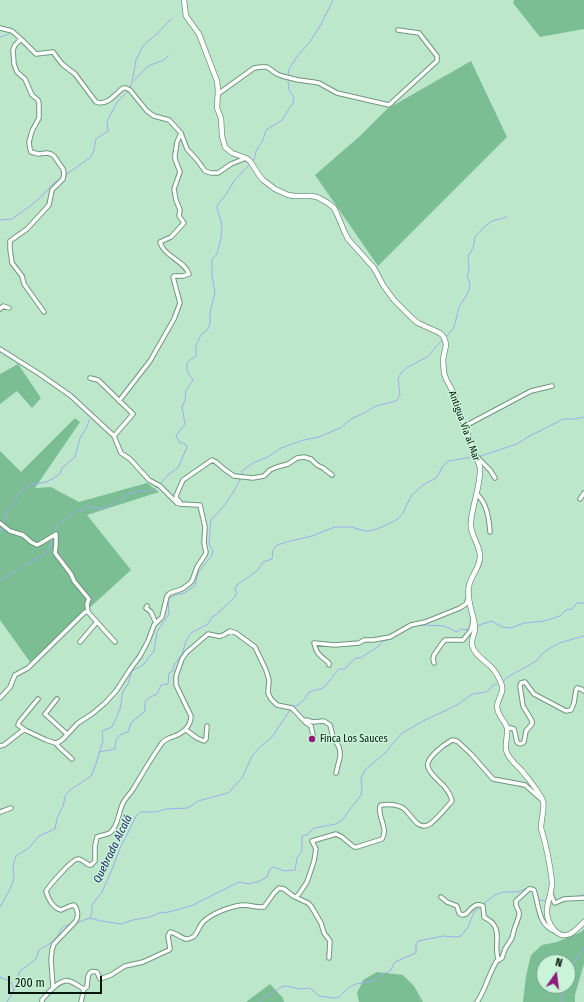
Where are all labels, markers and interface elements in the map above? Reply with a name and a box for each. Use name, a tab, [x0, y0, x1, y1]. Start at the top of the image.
street label: Antigua Vía al Mar	[446, 389, 482, 463]
place label: Finca Los Sauces	[320, 733, 388, 745]
marker: Finca Los Sauces	[307, 734, 317, 744]
water label: Quebrada Alcalá	[91, 813, 135, 885]
north arrow	[536, 954, 576, 994]
text: N	[554, 956, 564, 970]
scale bar	[10, 968, 104, 994]
text: 200 m	[15, 976, 45, 990]

